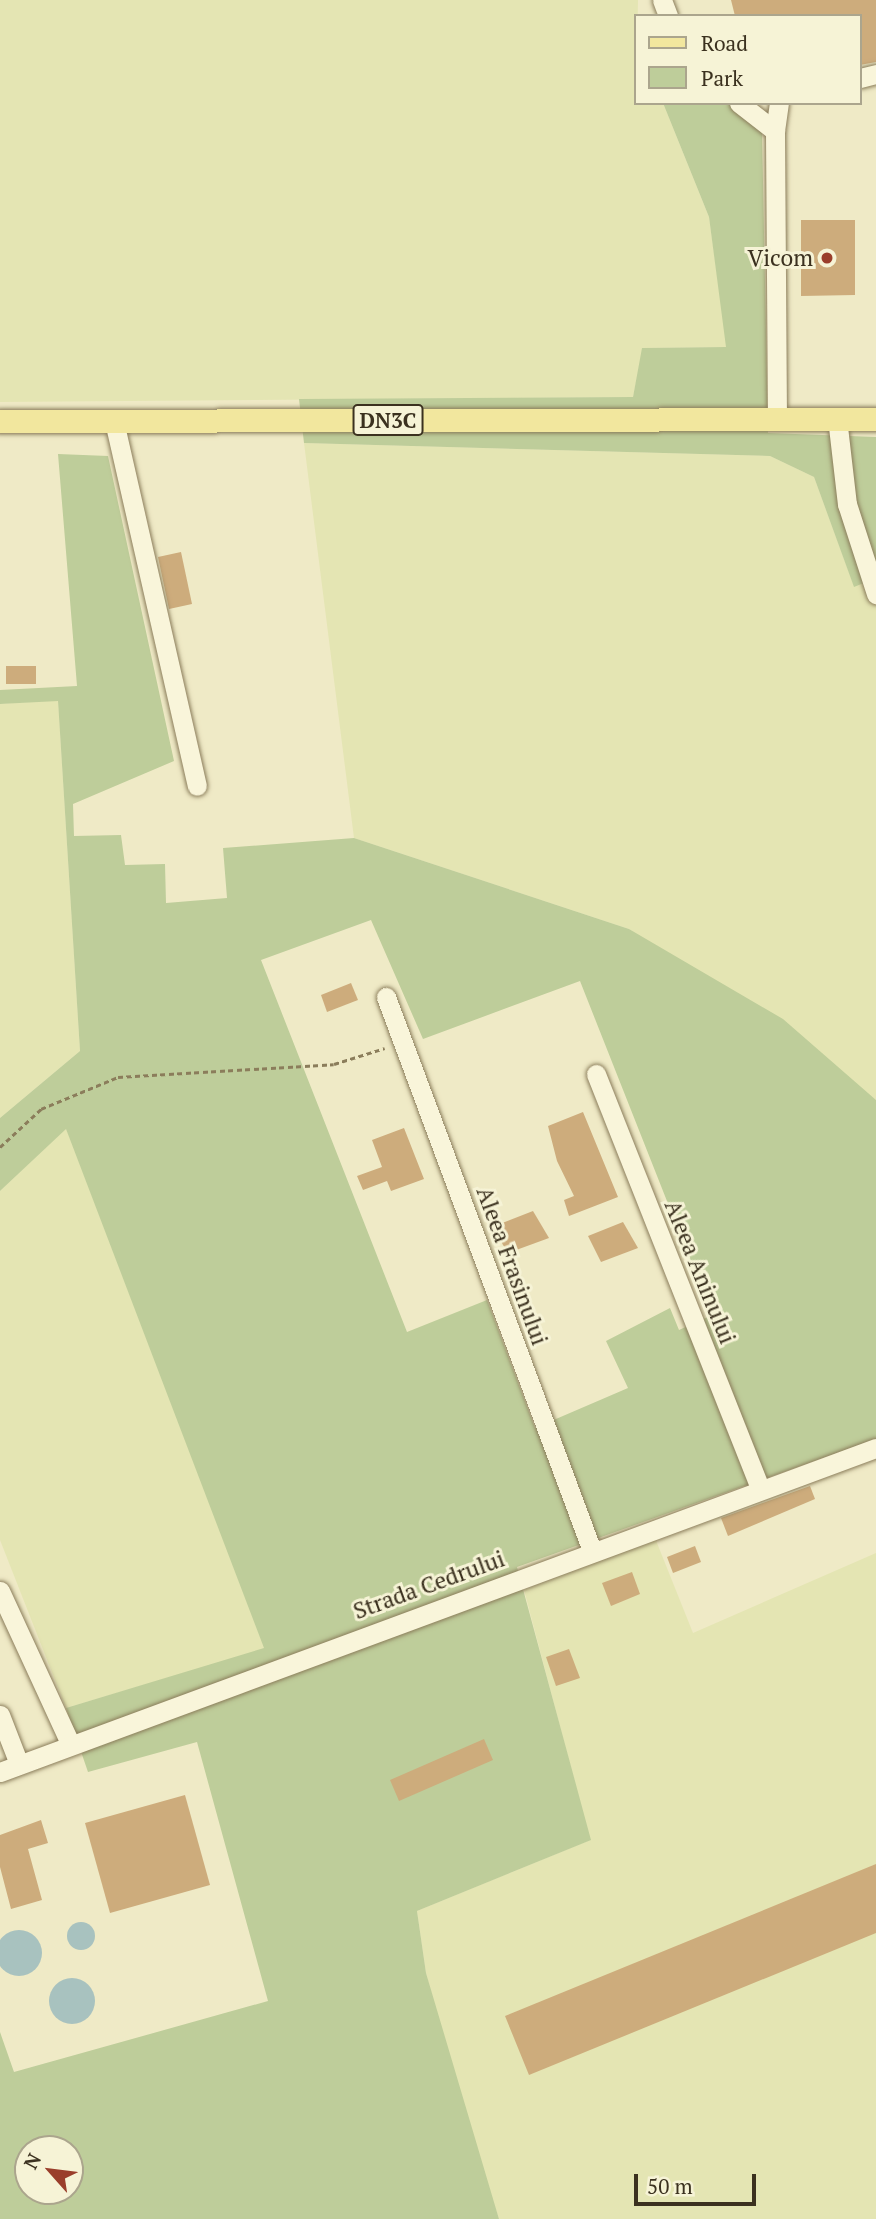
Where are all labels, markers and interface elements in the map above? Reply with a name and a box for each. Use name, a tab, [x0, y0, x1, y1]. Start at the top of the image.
legend	[634, 14, 862, 105]
text: Road	[701, 29, 748, 57]
text: Park	[701, 64, 743, 92]
place label: Vicom	[747, 244, 813, 272]
marker: Vicom	[819, 250, 835, 266]
road number: DN3C	[351, 402, 425, 438]
street label: Aleea Frasinului	[471, 1183, 553, 1349]
street label: Aleea Aninului	[659, 1196, 741, 1348]
street label: Strada Cedrului	[350, 1545, 508, 1625]
north arrow	[14, 2135, 84, 2205]
text: N	[17, 2149, 46, 2173]
scale bar	[638, 2160, 760, 2204]
text: 50 m	[647, 2172, 693, 2200]

